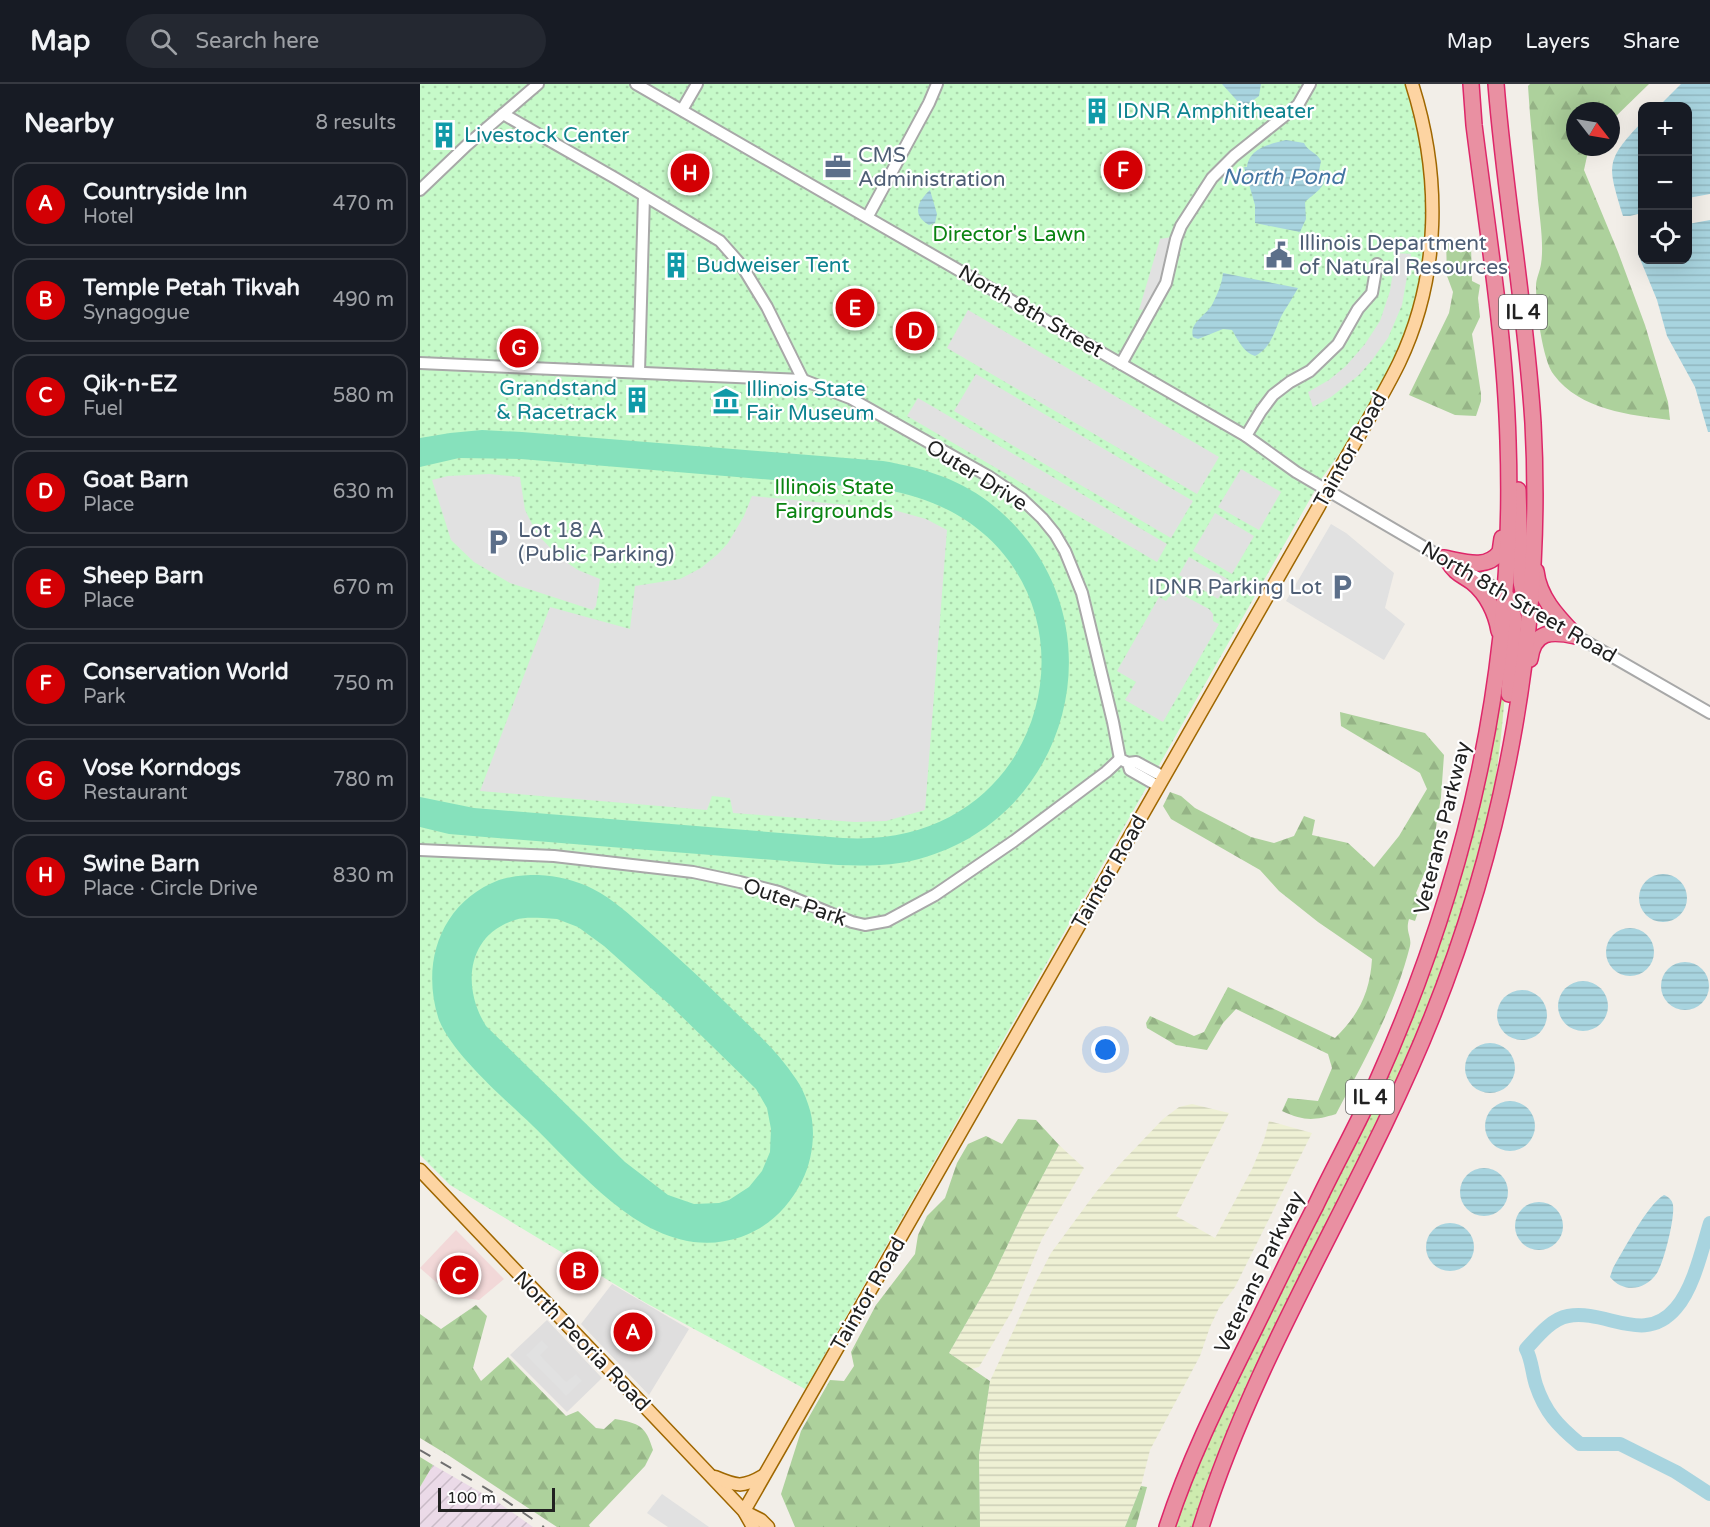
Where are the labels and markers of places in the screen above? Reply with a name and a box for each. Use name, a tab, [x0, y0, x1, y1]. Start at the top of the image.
building icon: IDNR Amphitheater	[1082, 96, 1112, 126]
place label: IDNR Amphitheater	[1117, 99, 1314, 124]
building icon: Livestock Center	[429, 120, 459, 150]
place label: Livestock Center	[464, 123, 629, 148]
place label: CMS Administration	[858, 143, 1006, 192]
pin: F	[1104, 148, 1142, 193]
pin: H	[670, 150, 710, 196]
office icon: CMS Administration	[823, 152, 853, 182]
place label: Illinois Department of Natural Resources	[1299, 231, 1508, 280]
public building icon: Illinois Department of Natural Resources	[1264, 240, 1294, 270]
building icon: Budweiser Tent	[661, 250, 691, 280]
place label: Budweiser Tent	[696, 253, 849, 278]
pin: E	[836, 286, 874, 330]
pin: D	[896, 308, 934, 354]
pin: G	[500, 326, 538, 370]
place label: Grandstand & Racetrack	[496, 376, 617, 425]
place label: Illinois State Fair Museum	[746, 377, 875, 426]
building icon: Grandstand & Racetrack	[622, 385, 652, 415]
museum icon: Illinois State Fair Museum	[711, 386, 741, 416]
place label: Lot 18 A (Public Parking)	[518, 518, 674, 567]
parking icon: Lot 18 A (Public Parking)	[483, 527, 513, 557]
parking icon: IDNR Parking Lot	[1327, 572, 1357, 602]
place label: IDNR Parking Lot	[1149, 575, 1322, 600]
pin: B	[560, 1248, 598, 1294]
pin: C	[440, 1252, 478, 1298]
pin: A	[614, 1310, 652, 1354]

